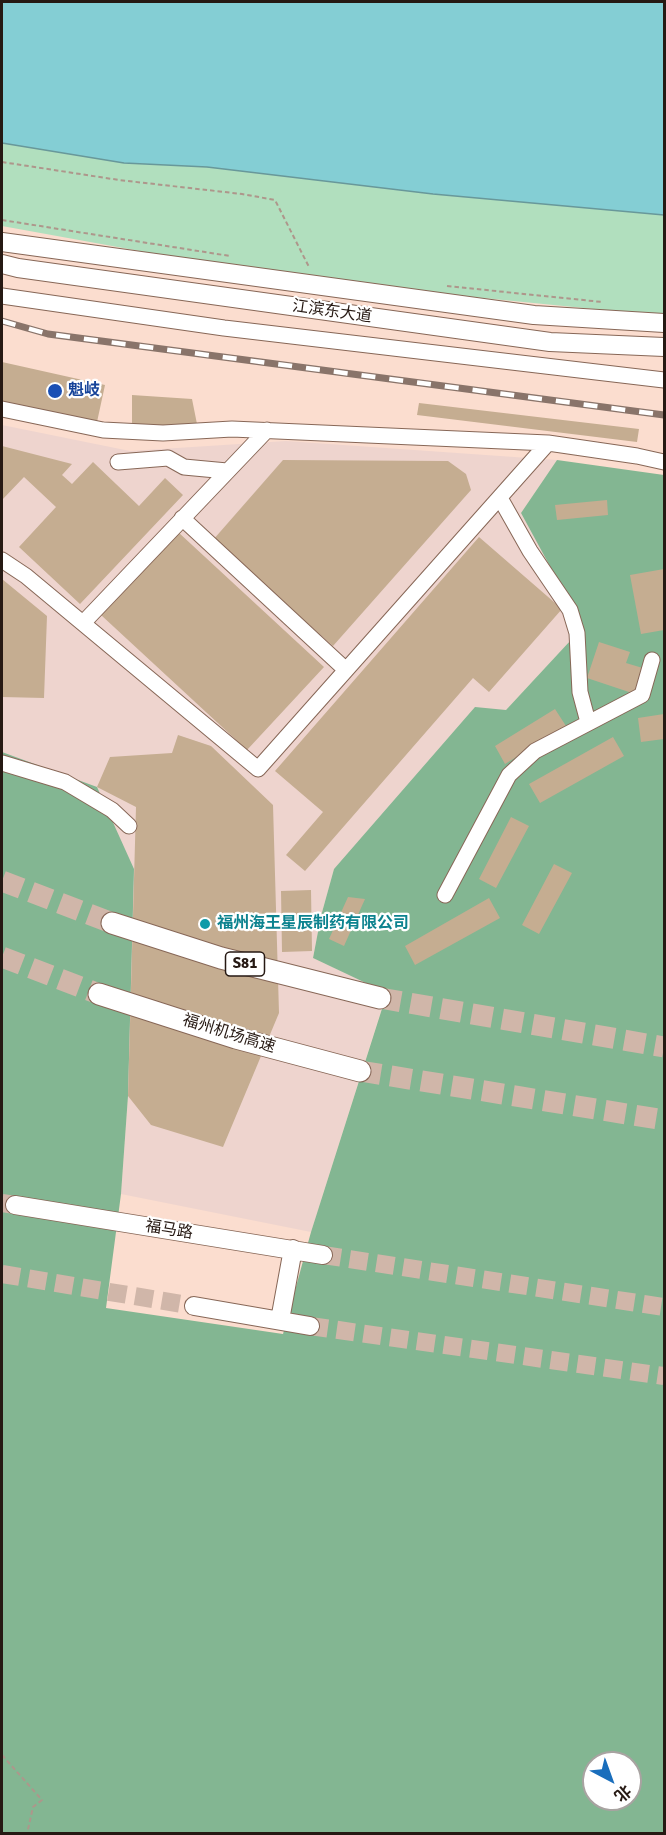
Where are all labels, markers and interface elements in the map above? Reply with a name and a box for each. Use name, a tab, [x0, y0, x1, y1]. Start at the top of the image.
street label: 江滨东大道	[291, 297, 373, 327]
place label: 魁岐	[68, 381, 100, 401]
marker: 魁岐	[46, 382, 64, 400]
place label: 福州海王星辰制药有限公司	[217, 914, 409, 934]
marker: 福州海王星辰制药有限公司	[198, 917, 212, 931]
road number: S81	[226, 952, 264, 976]
street label: 福州机场高速	[180, 1011, 278, 1057]
street label: 福马路	[144, 1217, 194, 1243]
north arrow	[582, 1751, 642, 1811]
text: 北	[610, 1780, 635, 1806]

